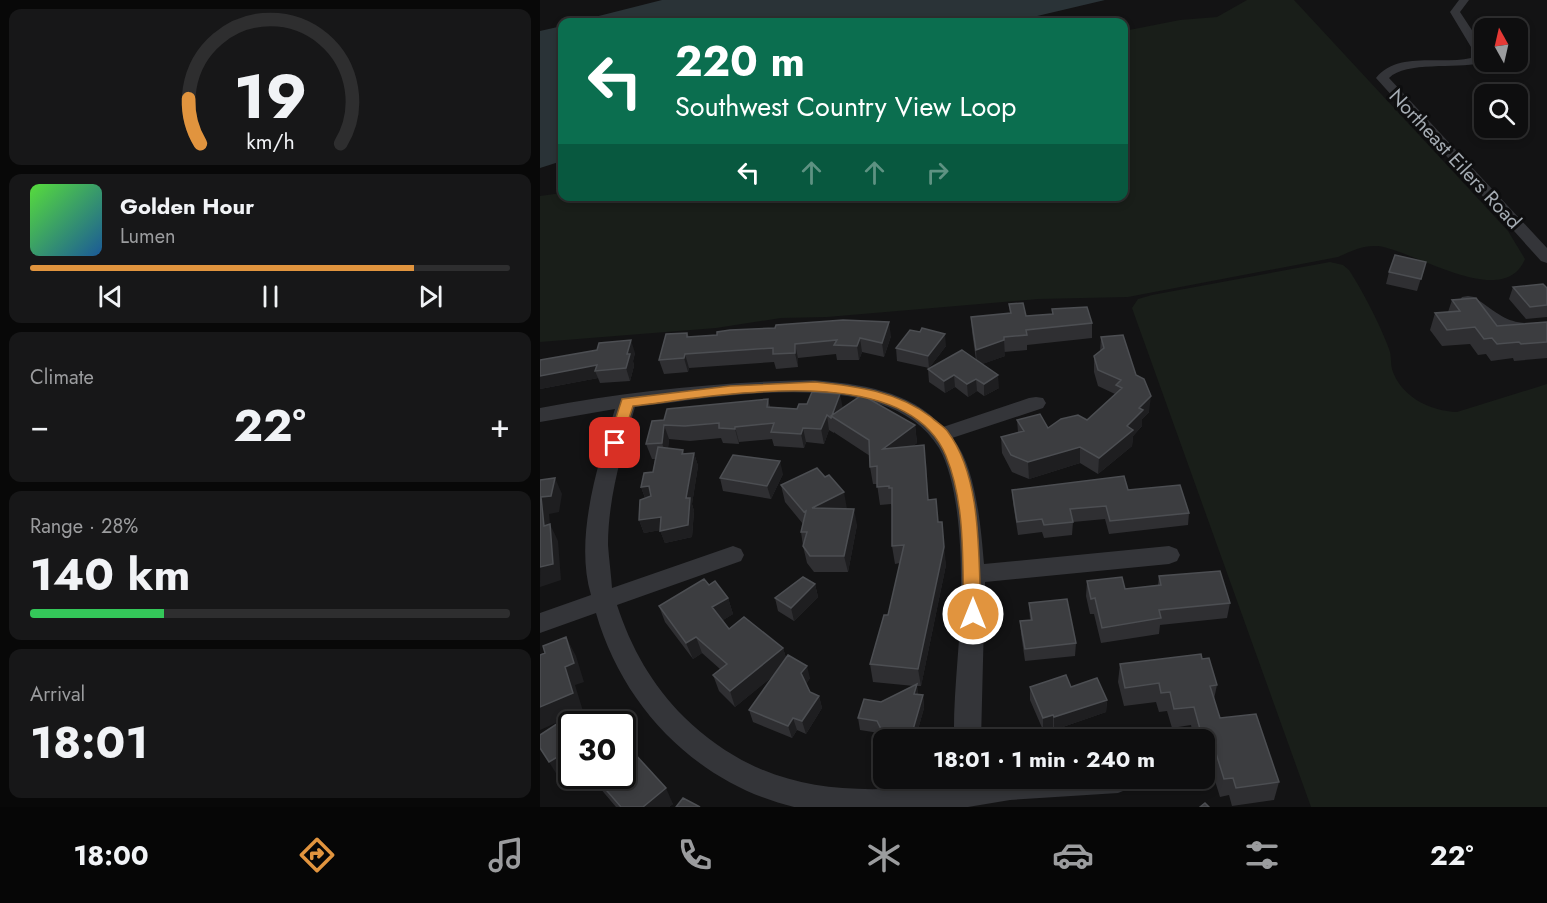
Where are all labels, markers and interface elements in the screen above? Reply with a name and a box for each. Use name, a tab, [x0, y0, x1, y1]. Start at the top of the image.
north arrow	[1474, 18, 1528, 72]
map controls	[1474, 18, 1528, 138]
text: 220 m	[675, 31, 805, 92]
icon: left	[576, 42, 654, 120]
text: 19	[233, 51, 307, 141]
street label: Northeast Eilers Road	[1382, 82, 1528, 236]
button: search	[1474, 84, 1528, 138]
text: Southwest Country View Loop	[675, 87, 1017, 126]
text: km/h	[246, 126, 294, 157]
icon: left	[732, 156, 765, 189]
icon: ahead	[795, 156, 828, 189]
icon: ahead	[858, 156, 891, 189]
icon: right	[921, 156, 954, 189]
text: Golden Hour	[120, 190, 254, 222]
text: Lumen	[120, 222, 176, 251]
icon: previous	[94, 280, 127, 313]
icon: pause	[254, 280, 287, 313]
icon: next	[414, 280, 447, 313]
text: Climate	[30, 363, 94, 392]
text: 22°	[233, 393, 306, 458]
text: −	[30, 402, 49, 449]
text: +	[490, 402, 510, 449]
pin	[589, 417, 640, 468]
icon: arrive	[598, 426, 631, 459]
text: Range · 28%	[30, 512, 138, 541]
text: 140 km	[30, 542, 190, 607]
position arrow	[941, 582, 1005, 646]
text: Arrival	[30, 680, 85, 709]
text: 18:01	[30, 710, 148, 775]
speed limit sign: 30	[558, 711, 636, 789]
text: 18:01 · 1 min · 240 m	[933, 743, 1155, 775]
icon: directions	[296, 834, 338, 876]
icon: music	[485, 834, 527, 876]
icon: phone	[674, 834, 716, 876]
icon: climate	[863, 834, 905, 876]
icon: car	[1052, 834, 1094, 876]
icon: filters	[1241, 834, 1283, 876]
text: 18:00	[74, 836, 149, 875]
text: 22°	[1430, 836, 1473, 875]

